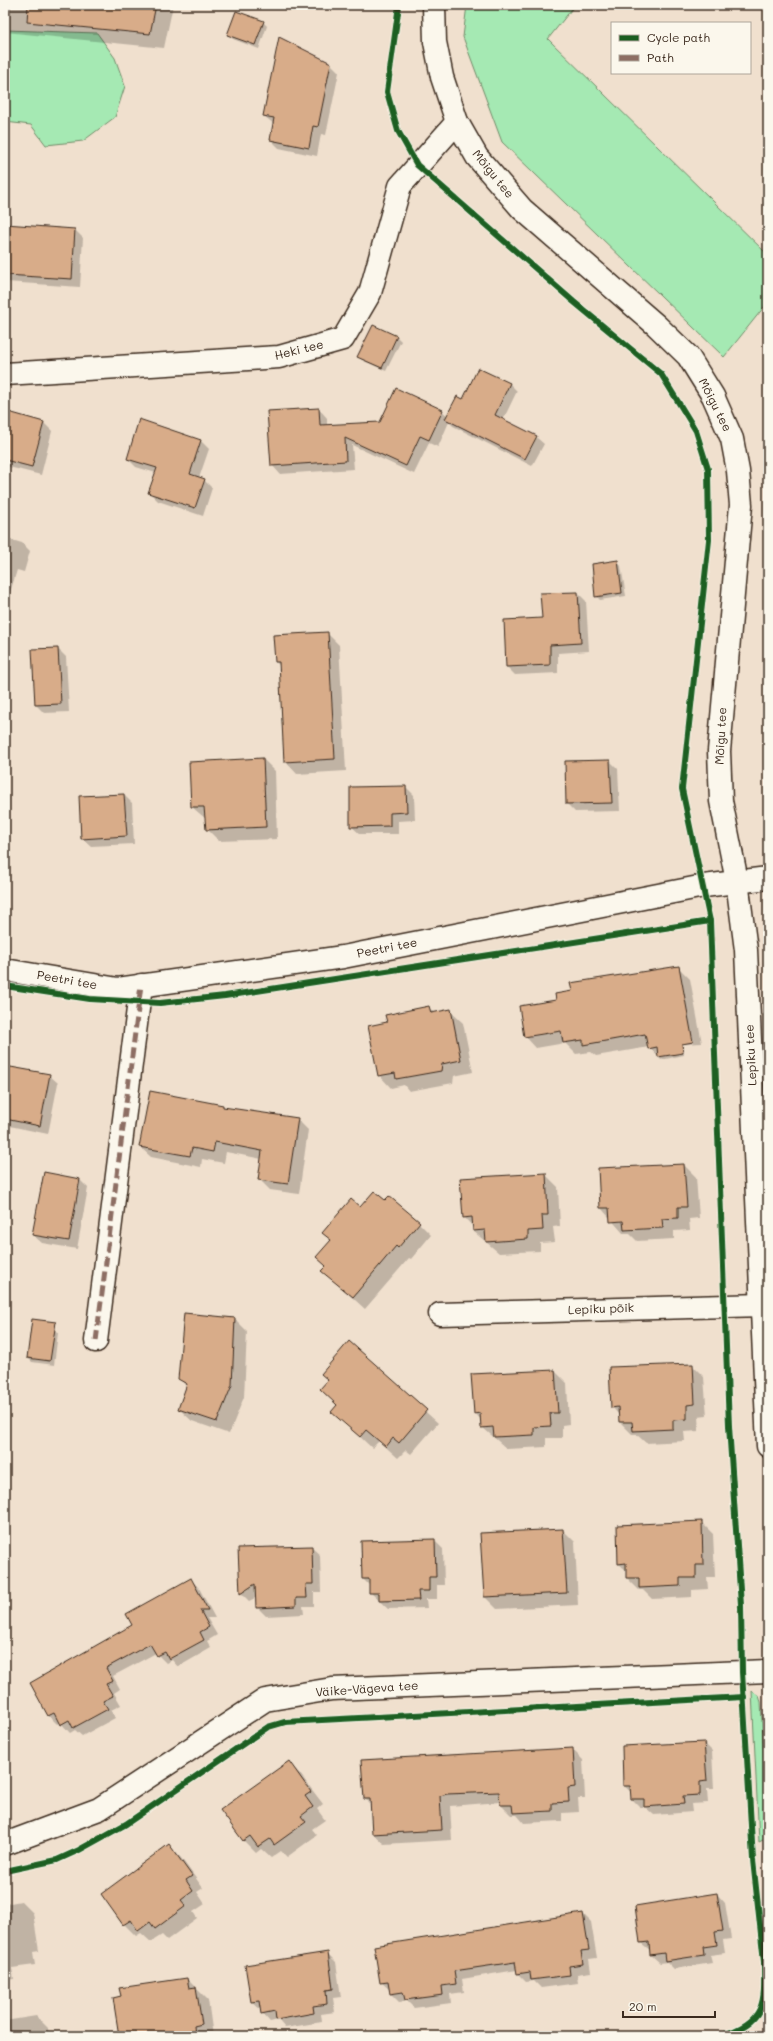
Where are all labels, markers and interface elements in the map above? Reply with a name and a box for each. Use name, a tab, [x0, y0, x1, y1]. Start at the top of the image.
legend	[611, 22, 751, 74]
text: Cycle path	[647, 29, 710, 45]
text: Path	[647, 49, 674, 65]
street label: Mõigu tee	[469, 146, 518, 201]
street label: Heki tee	[273, 335, 325, 363]
street label: Mõigu tee	[696, 375, 736, 434]
street label: Mõigu tee	[710, 707, 730, 765]
street label: Peetri tee	[355, 933, 418, 961]
street label: Peetri tee	[36, 966, 99, 992]
street label: Lepiku tee	[740, 1024, 760, 1086]
street label: Lepiku põik	[568, 1299, 634, 1317]
street label: Väike-Vägeva tee	[315, 1676, 419, 1700]
scale bar	[623, 1993, 715, 2019]
text: 20 m	[629, 1998, 657, 2014]

